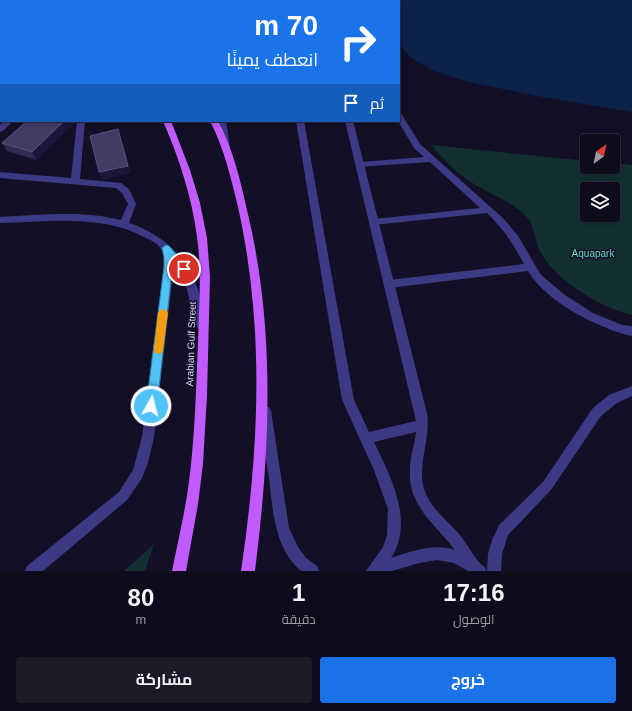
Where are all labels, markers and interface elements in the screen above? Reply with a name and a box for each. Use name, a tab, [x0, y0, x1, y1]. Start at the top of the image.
text: 70 m	[254, 10, 318, 41]
icon: right	[332, 16, 384, 68]
text: انعطف يمينًا	[227, 50, 318, 70]
icon: arrive	[340, 92, 362, 114]
text: ثم	[370, 95, 384, 112]
north arrow	[580, 134, 620, 174]
map controls	[580, 134, 620, 222]
button: layers	[580, 182, 620, 222]
park label: Aquapark	[572, 248, 615, 259]
pin	[167, 252, 201, 286]
icon: arrive	[173, 258, 195, 280]
street label: Arabian Gulf Street	[184, 301, 198, 387]
position arrow	[130, 385, 172, 427]
text: 1	[292, 579, 305, 606]
text: 17:16	[443, 579, 504, 606]
text: 80	[128, 584, 154, 611]
text: m	[135, 612, 146, 627]
text: دقيقة	[282, 612, 316, 627]
text: الوصول	[453, 612, 495, 627]
button: مشاركة	[16, 657, 312, 703]
button: خروج	[320, 657, 616, 703]

